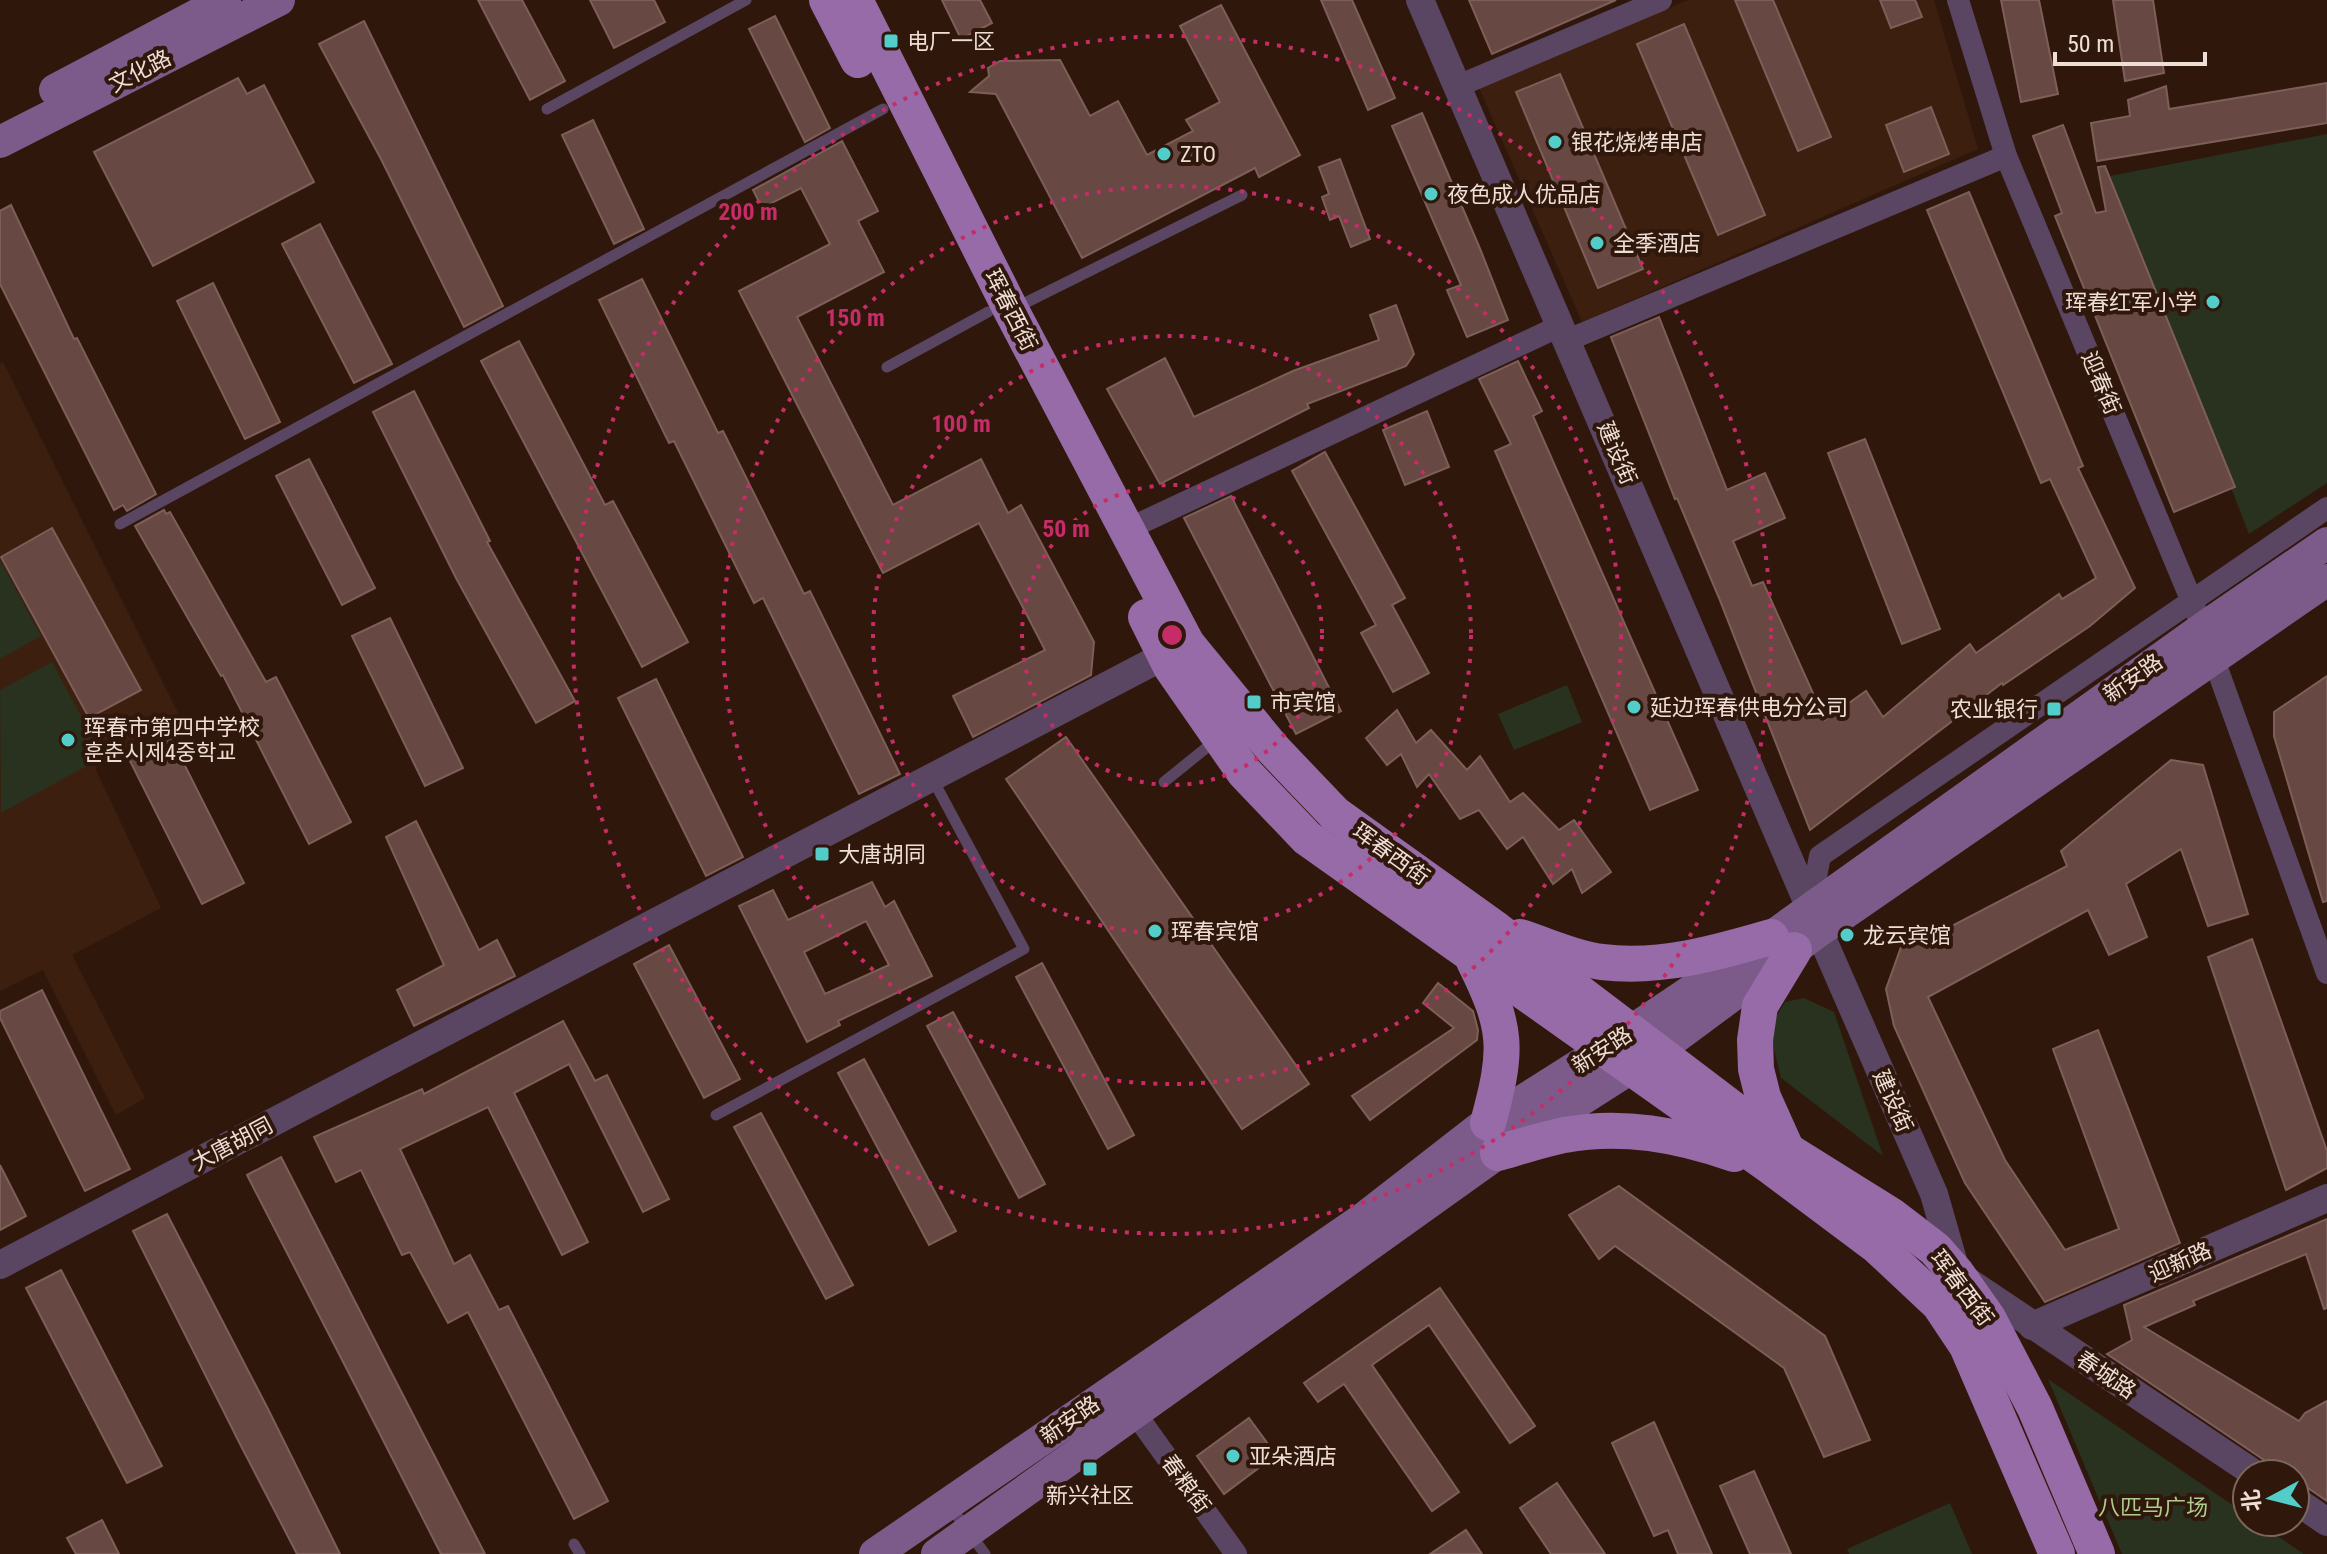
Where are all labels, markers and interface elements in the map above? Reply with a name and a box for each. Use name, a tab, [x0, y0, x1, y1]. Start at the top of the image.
scale bar	[2055, 16, 2205, 66]
place label: 电厂一区	[907, 29, 995, 54]
text: 50 m	[2067, 30, 2114, 58]
marker: 电厂一区	[882, 32, 900, 50]
street label: 文化路	[105, 45, 175, 97]
place label: 银花烧烤串店	[1571, 130, 1703, 155]
marker: 银花烧烤串店	[1546, 133, 1564, 151]
place label: ZTO	[1180, 142, 1216, 167]
marker: ZTO	[1155, 145, 1173, 163]
place label: 夜色成人优品店	[1447, 182, 1601, 207]
marker: 夜色成人优品店	[1422, 185, 1440, 203]
text: 200 m	[718, 198, 778, 226]
place label: 全季酒店	[1613, 231, 1701, 256]
marker: 全季酒店	[1588, 234, 1606, 252]
street label: 珲春西街	[980, 265, 1042, 355]
place label: 珲春红军小学	[2065, 290, 2197, 315]
marker: 珲春红军小学	[2204, 293, 2222, 311]
text: 150 m	[825, 304, 885, 332]
street label: 迎春街	[2077, 348, 2125, 418]
text: 100 m	[931, 410, 991, 438]
street label: 建设街	[1593, 418, 1641, 488]
text: 50 m	[1042, 515, 1090, 543]
centre of rings	[1158, 621, 1186, 649]
street label: 新安路	[2099, 649, 2167, 707]
place label: 市宾馆	[1270, 690, 1336, 715]
marker: 市宾馆	[1245, 693, 1263, 711]
place label: 延边珲春供电分公司	[1650, 695, 1848, 720]
place label: 农业银行	[1950, 697, 2038, 722]
marker: 延边珲春供电分公司	[1625, 698, 1643, 716]
marker: 农业银行	[2045, 700, 2063, 718]
place label: 珲春市第四中学校 훈춘시제4중학교	[84, 715, 260, 765]
marker: 珲春市第四中学校 훈춘시제4중학교	[59, 731, 77, 749]
street label: 珲春西街	[1348, 818, 1434, 890]
place label: 大唐胡同	[838, 842, 926, 867]
marker: 大唐胡同	[813, 845, 831, 863]
place label: 珲春宾馆	[1171, 919, 1259, 944]
marker: 珲春宾馆	[1146, 922, 1164, 940]
place label: 龙云宾馆	[1863, 923, 1951, 948]
marker: 龙云宾馆	[1838, 926, 1856, 944]
street label: 新安路	[1568, 1022, 1636, 1078]
street label: 建设街	[1868, 1066, 1918, 1136]
street label: 大唐胡同	[187, 1112, 277, 1176]
street label: 迎新路	[2145, 1237, 2215, 1287]
street label: 珲春西街	[1926, 1245, 1998, 1331]
street label: 春城路	[2072, 1346, 2140, 1404]
street label: 新安路	[1036, 1391, 1104, 1449]
place label: 亚朵酒店	[1249, 1444, 1337, 1469]
marker: 亚朵酒店	[1224, 1447, 1242, 1465]
street label: 春粮街	[1156, 1450, 1216, 1518]
north arrow	[2231, 1458, 2311, 1538]
marker: 新兴社区	[1081, 1460, 1099, 1478]
place label: 新兴社区	[1046, 1483, 1134, 1508]
text: 北	[2238, 1488, 2265, 1513]
park label: 八匹马广场	[2098, 1495, 2208, 1520]

